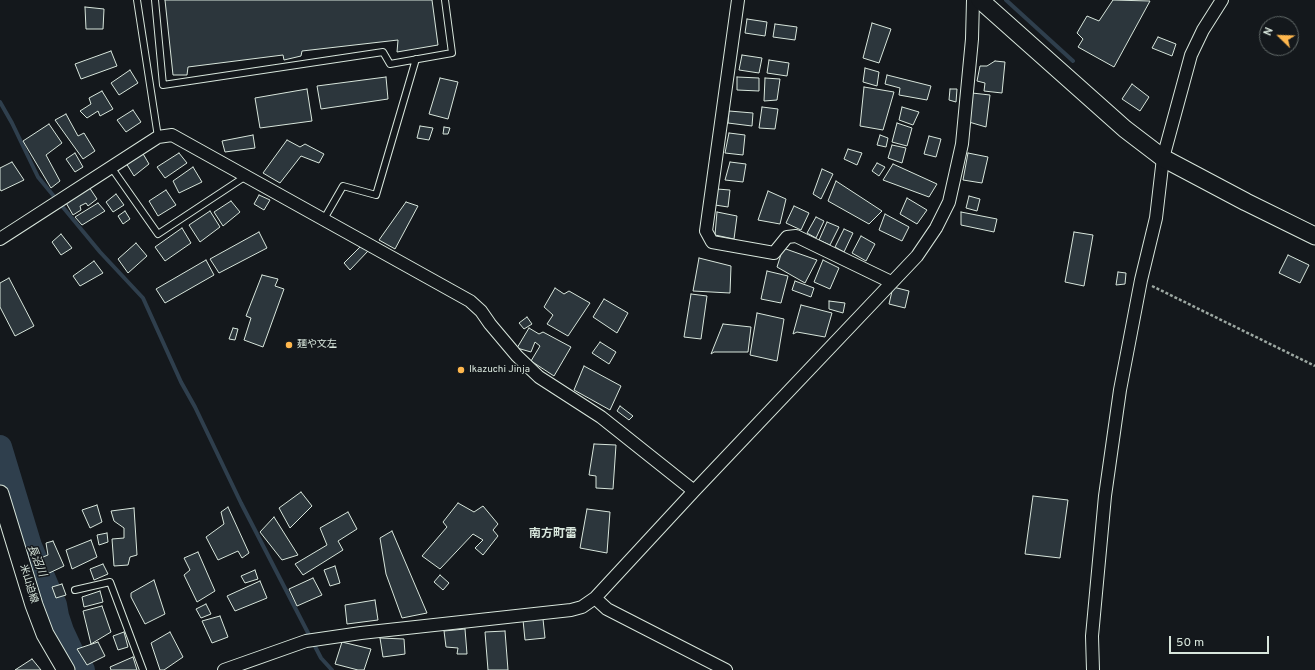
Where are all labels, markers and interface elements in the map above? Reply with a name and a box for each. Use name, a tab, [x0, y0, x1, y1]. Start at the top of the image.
north arrow	[1259, 16, 1299, 56]
text: N	[1261, 25, 1277, 38]
place label: 麺や文左	[297, 339, 337, 351]
marker: 麺や文左	[284, 340, 294, 350]
place label: Ikazuchi Jinja	[469, 364, 530, 376]
marker: Ikazuchi Jinja	[456, 365, 466, 375]
district label: 南方町雷	[529, 528, 577, 542]
water label: 長沼川	[24, 543, 48, 579]
street label: 米山迫線	[16, 563, 40, 605]
scale bar	[1171, 628, 1271, 654]
text: 50 m	[1176, 635, 1204, 651]

